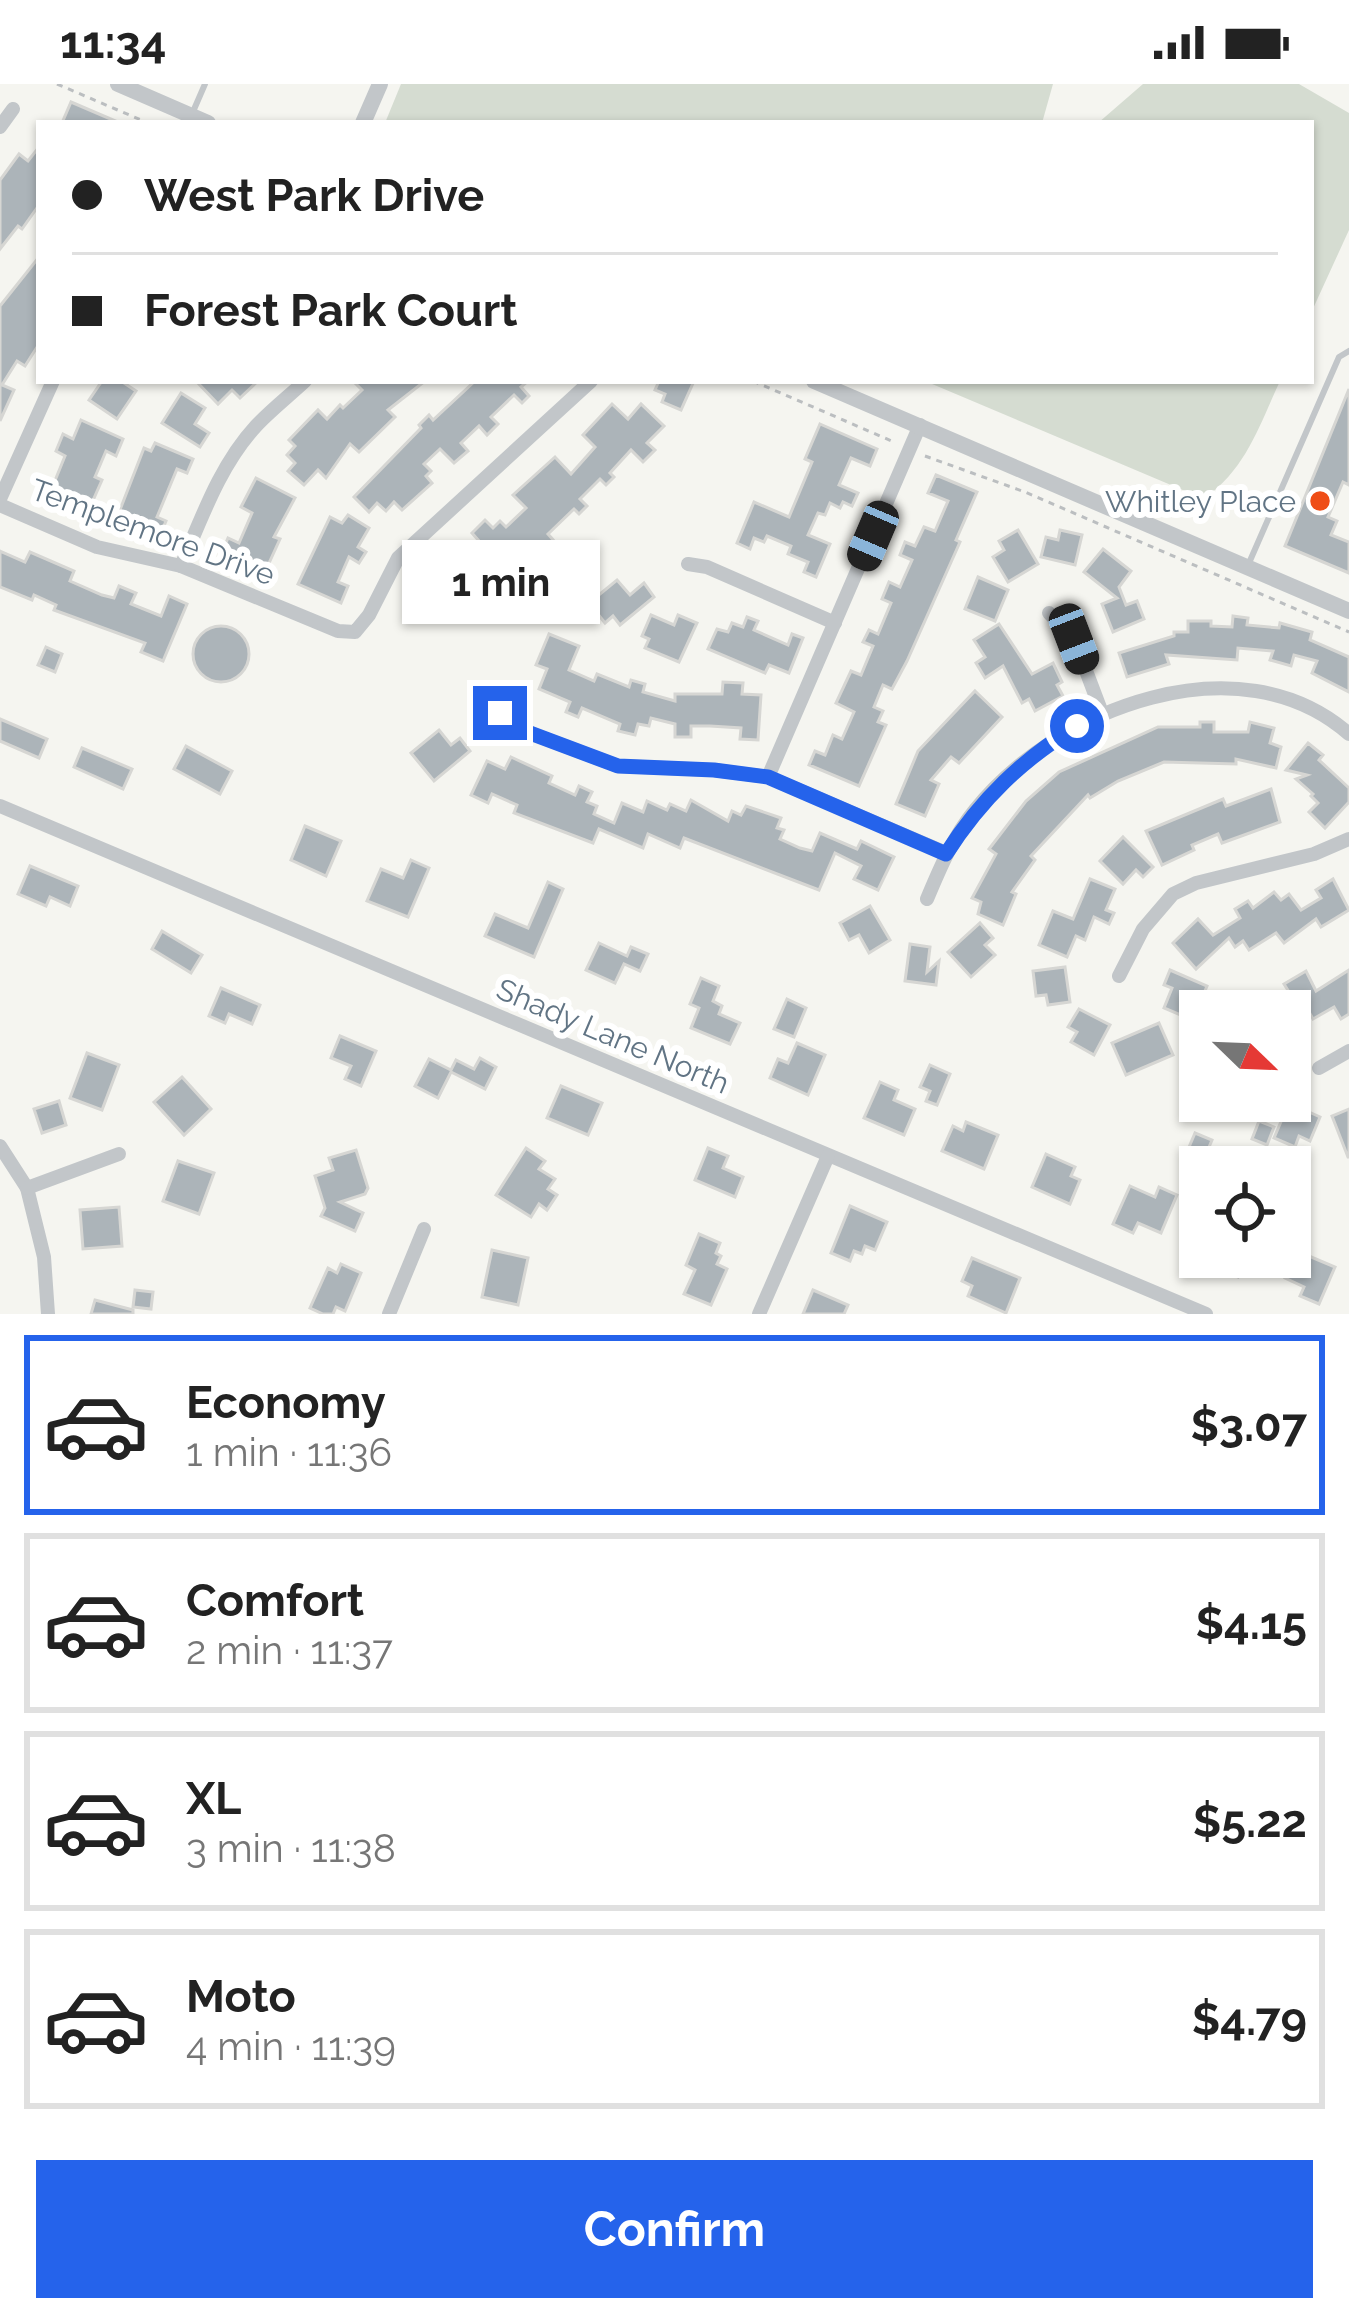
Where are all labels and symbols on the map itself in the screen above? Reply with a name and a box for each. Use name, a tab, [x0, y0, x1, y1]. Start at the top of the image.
street label: Templemore Drive	[26, 472, 280, 592]
place label: Whitley Place	[1105, 484, 1296, 519]
marker: Whitley Place	[1307, 488, 1333, 514]
car	[842, 496, 904, 576]
callout: 1 min	[401, 539, 599, 623]
car	[1044, 599, 1104, 679]
route end	[473, 686, 527, 740]
route start	[1050, 699, 1104, 753]
street label: Shady Lane North	[491, 971, 735, 1101]
north arrow	[1179, 990, 1311, 1122]

